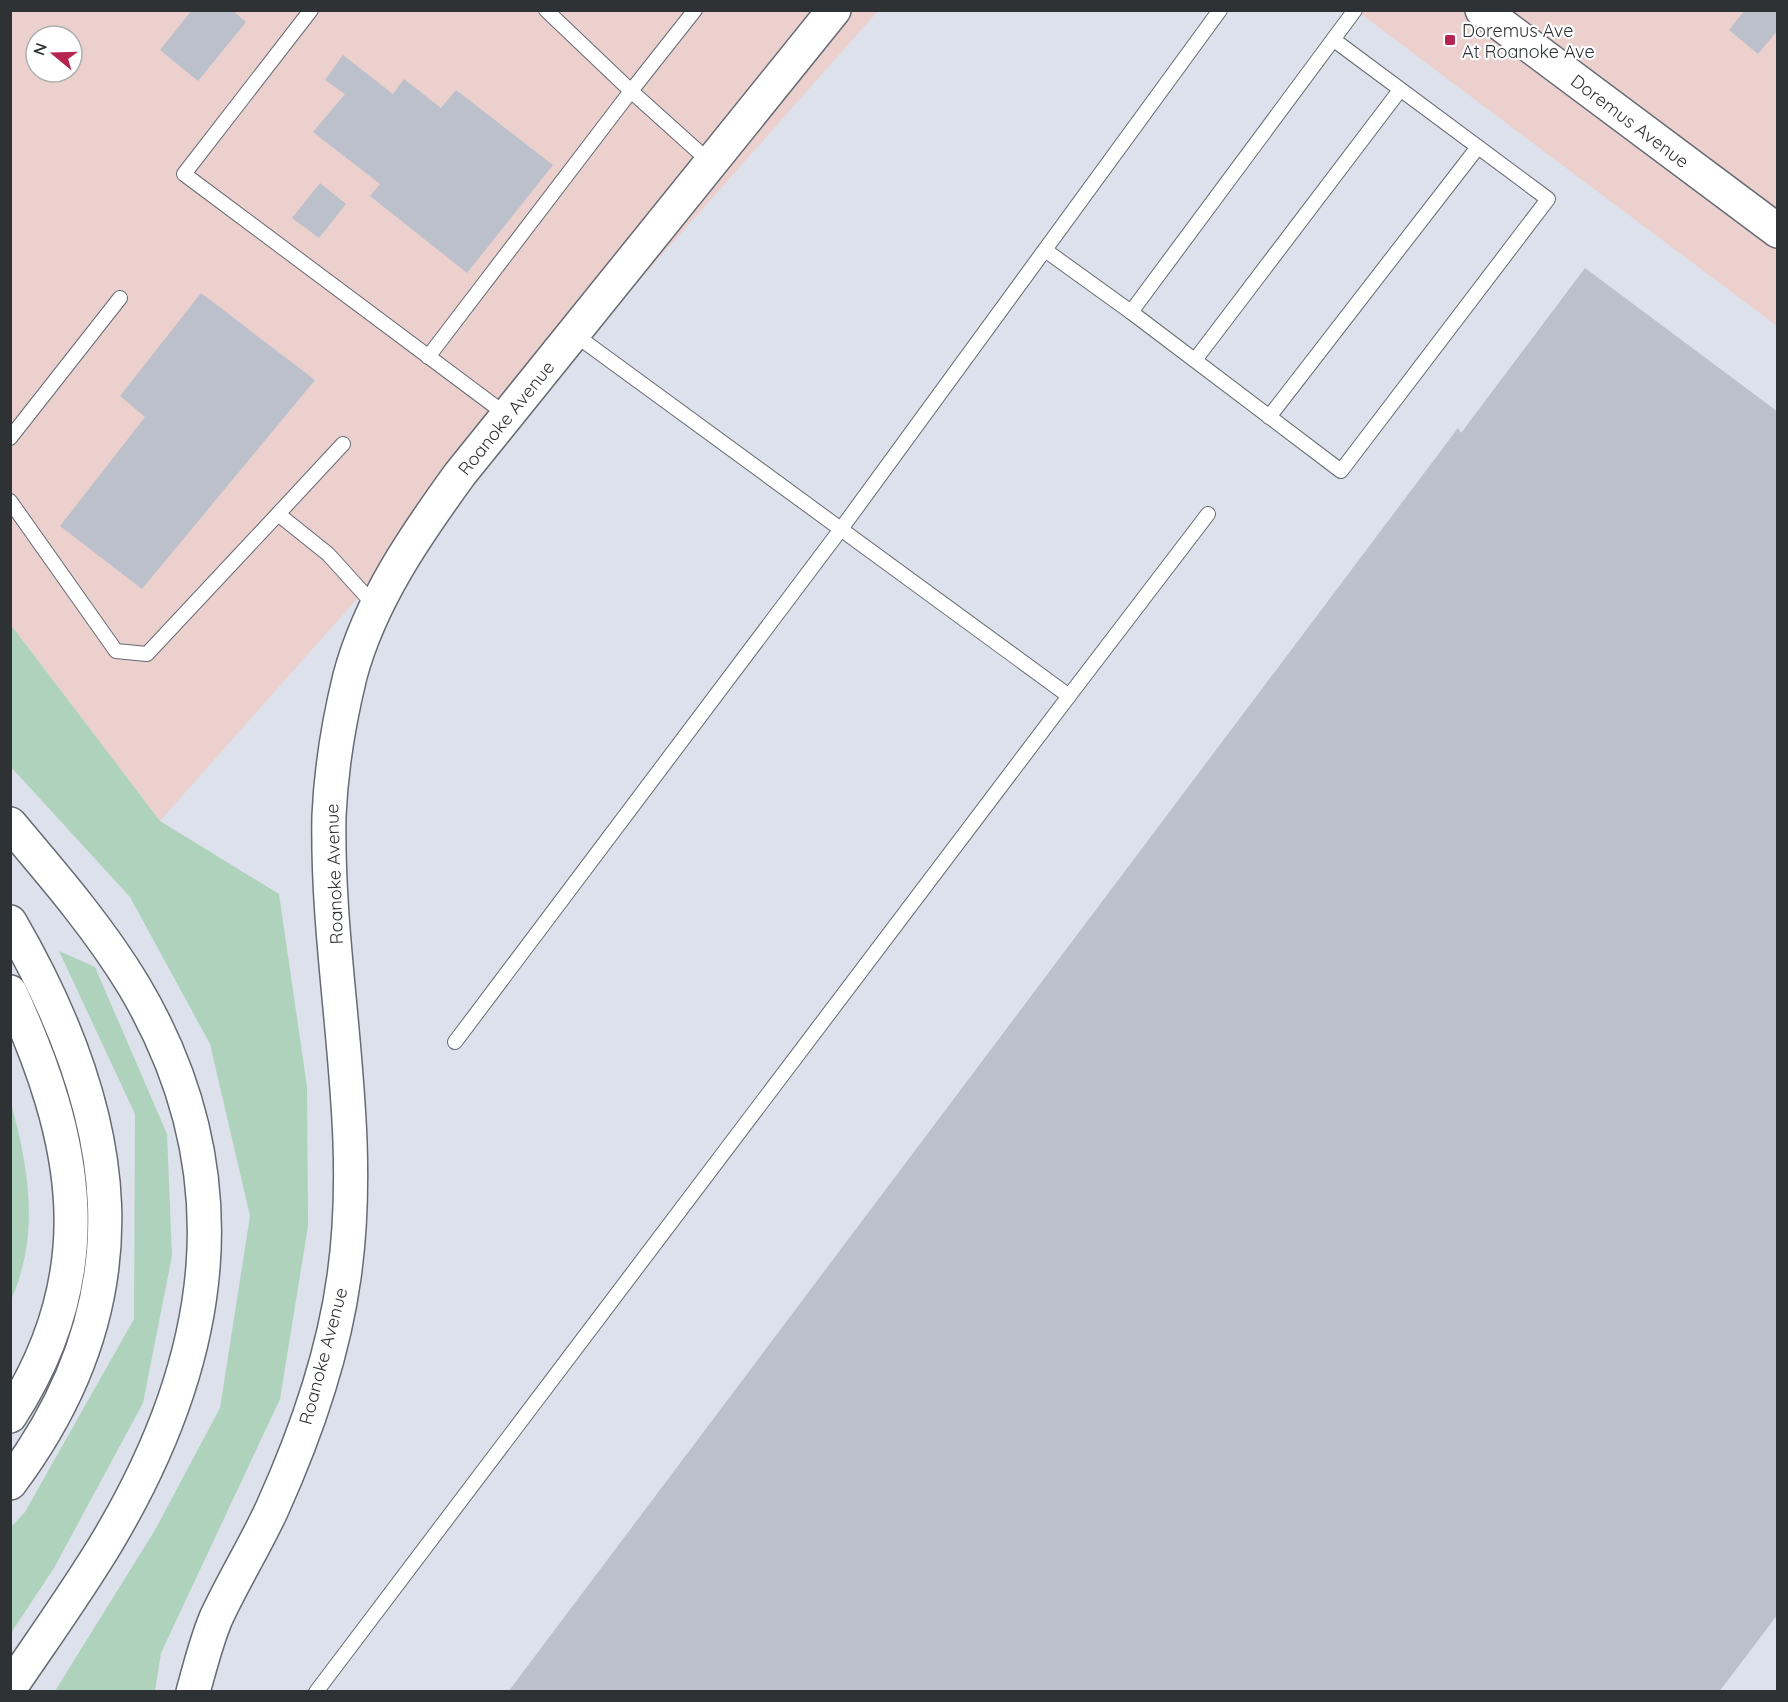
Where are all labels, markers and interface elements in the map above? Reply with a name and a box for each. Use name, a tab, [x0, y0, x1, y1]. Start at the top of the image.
place label: Doremus Ave At Roanoke Ave	[1462, 19, 1595, 63]
north arrow	[24, 24, 84, 84]
marker: Doremus Ave At Roanoke Ave	[1443, 33, 1457, 47]
text: N	[28, 40, 51, 58]
street label: Doremus Avenue	[1566, 69, 1694, 173]
street label: Roanoke Avenue	[453, 356, 559, 480]
street label: Roanoke Avenue	[320, 803, 348, 945]
street label: Roanoke Avenue	[294, 1285, 352, 1427]

